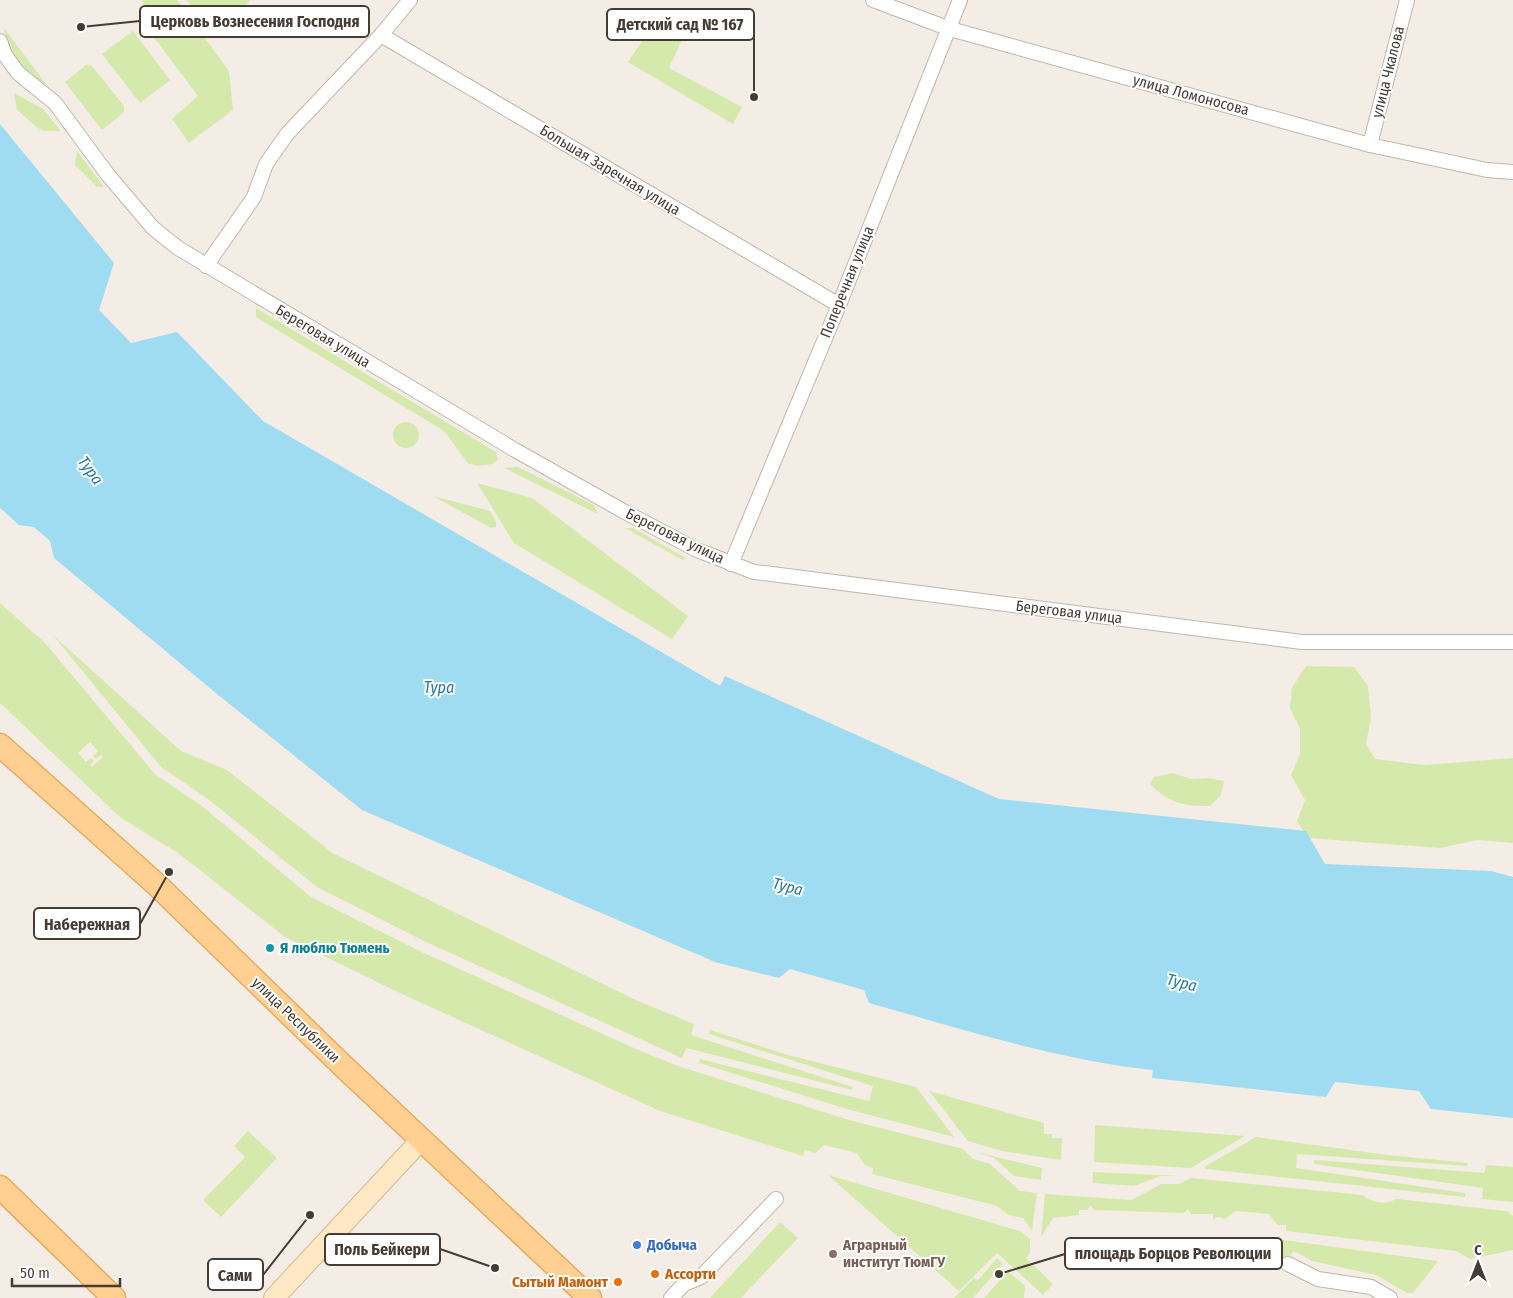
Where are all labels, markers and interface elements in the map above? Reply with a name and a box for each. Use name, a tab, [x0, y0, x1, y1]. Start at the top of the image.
callout: Церковь Вознесения Господня	[140, 6, 369, 37]
callout: Детский сад № 167	[607, 9, 754, 40]
text: Церковь Вознесения Господня	[150, 12, 360, 31]
text: Детский сад № 167	[616, 15, 743, 34]
street label: улица Чкалова	[1368, 24, 1408, 120]
street label: улица Ломоносова	[1131, 71, 1251, 119]
street label: Большая Заречная улица	[537, 121, 683, 219]
street label: Поперечная улица	[816, 223, 878, 341]
street label: Береговая улица	[272, 301, 374, 371]
water label: Тура	[74, 452, 107, 488]
street label: Береговая улица	[623, 504, 727, 568]
street label: Береговая улица	[1015, 597, 1123, 627]
water label: Тура	[424, 678, 454, 697]
water label: Тура	[771, 874, 805, 899]
callout: Набережная	[34, 908, 140, 939]
text: Набережная	[44, 915, 130, 934]
place label: Я люблю Тюмень	[280, 939, 390, 957]
marker: Я люблю Тюмень	[264, 942, 276, 954]
water label: Тура	[1165, 970, 1199, 995]
street label: улица Республики	[248, 973, 344, 1067]
callout: Поль Бейкери	[325, 1234, 440, 1265]
place label: Добыча	[646, 1236, 698, 1254]
place label: Аграрный институт ТюмГУ	[842, 1236, 946, 1271]
callout: площадь Борцов Революции	[1065, 1238, 1282, 1269]
north arrow	[1453, 1238, 1503, 1288]
marker: Добыча	[631, 1239, 643, 1251]
text: Поль Бейкери	[334, 1240, 430, 1259]
text: С	[1474, 1242, 1482, 1259]
text: площадь Борцов Революции	[1075, 1244, 1271, 1263]
marker: Аграрный институт ТюмГУ	[827, 1248, 839, 1260]
scale bar	[12, 1256, 120, 1288]
callout: Сами	[208, 1259, 263, 1290]
text: 50 m	[20, 1264, 50, 1282]
place label: Ассорти	[664, 1265, 716, 1283]
text: Сами	[218, 1266, 252, 1285]
marker: Ассорти	[649, 1268, 661, 1280]
place label: Сытый Мамонт	[512, 1273, 609, 1291]
marker: Сытый Мамонт	[612, 1276, 624, 1288]

